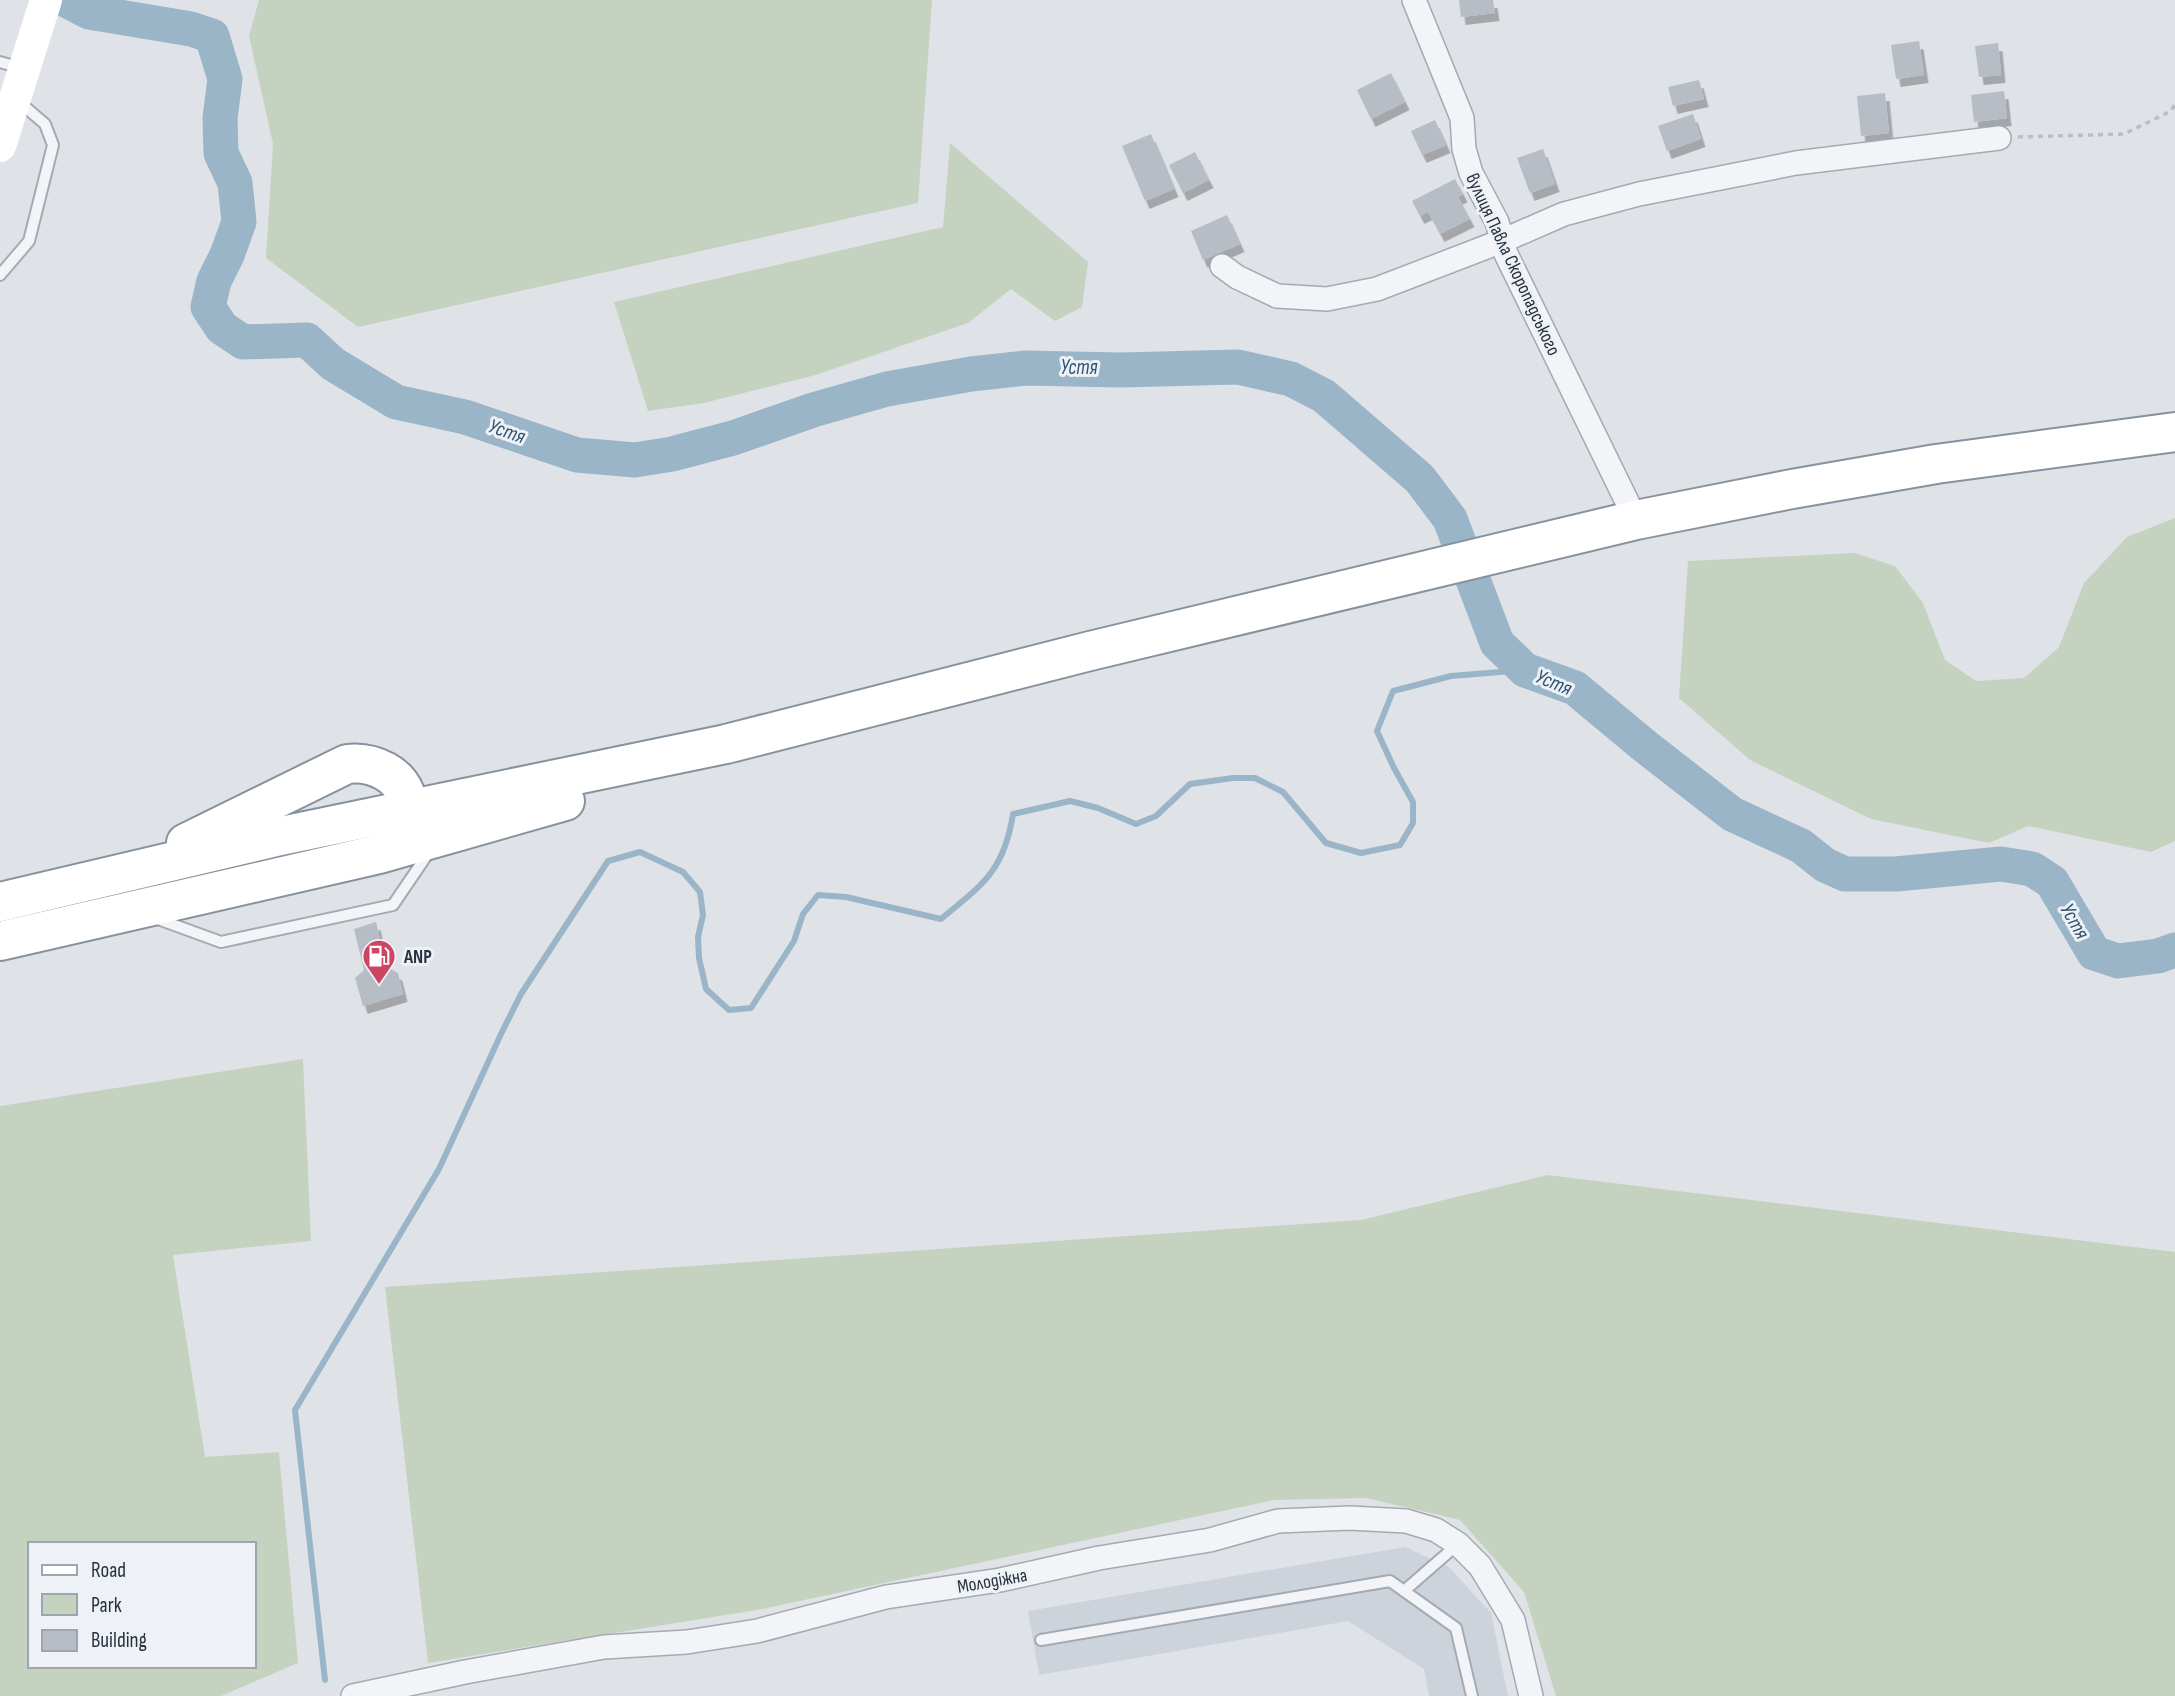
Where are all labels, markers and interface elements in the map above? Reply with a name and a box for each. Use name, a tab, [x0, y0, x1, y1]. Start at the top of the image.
street label: вулиця Павла Скоропадського	[1460, 170, 1565, 359]
water label: Устя	[1060, 355, 1098, 380]
water label: Устя	[485, 414, 528, 449]
water label: Устя	[1532, 664, 1576, 701]
water label: Устя	[2054, 899, 2095, 944]
fuel station icon: ANP	[360, 937, 398, 986]
place label: ANP	[403, 946, 432, 969]
legend	[28, 1542, 256, 1668]
text: Road	[91, 1558, 126, 1583]
street label: Молодіжна	[955, 1564, 1029, 1599]
text: Park	[91, 1593, 122, 1618]
text: Building	[91, 1628, 147, 1653]

